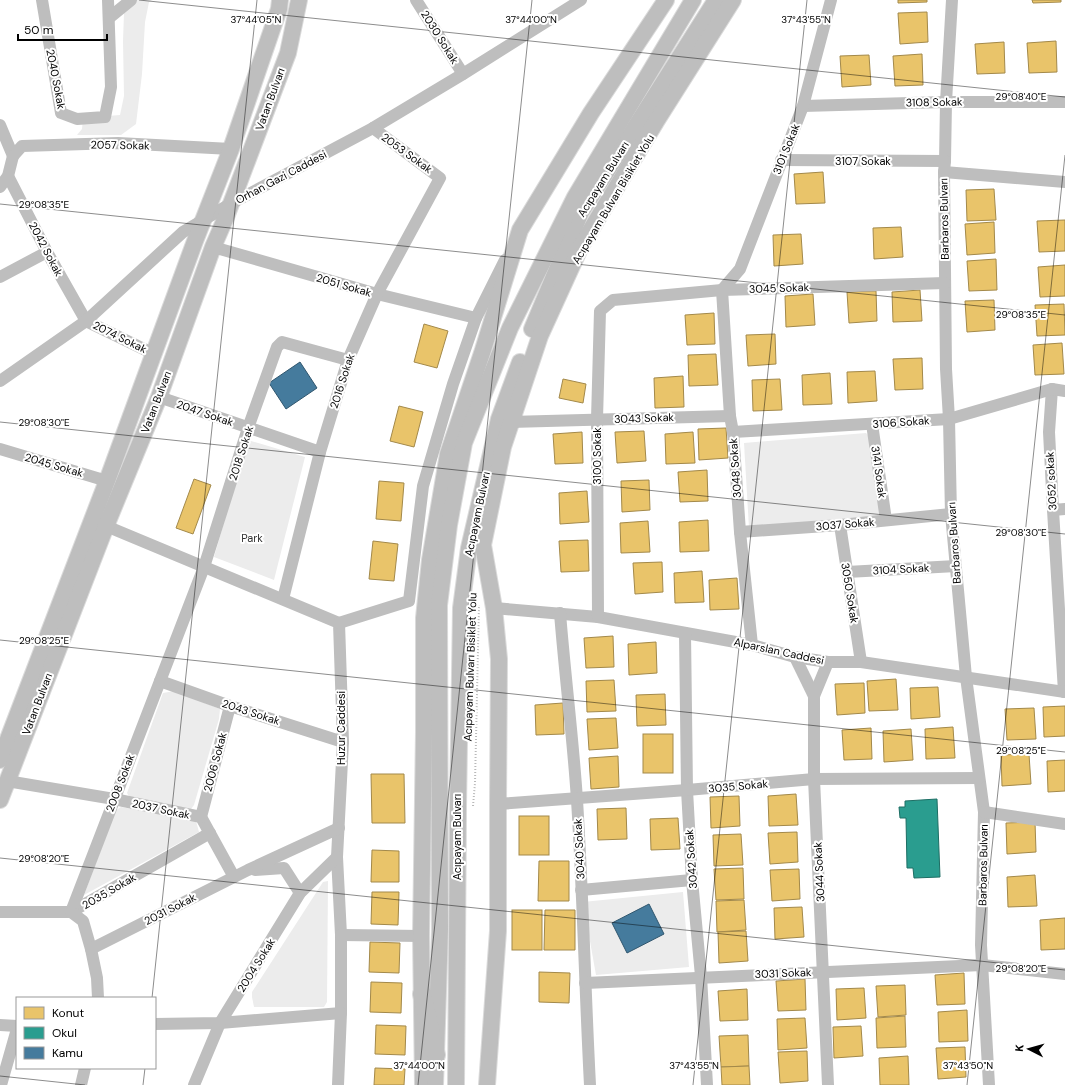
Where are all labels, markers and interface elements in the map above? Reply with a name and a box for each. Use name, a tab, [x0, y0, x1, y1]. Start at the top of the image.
street label: 2030 Sokak	[418, 8, 462, 67]
text: 37°44'05"N	[231, 13, 281, 26]
text: 37°44'00"N	[505, 13, 557, 26]
text: 37°43'55"N	[781, 13, 831, 26]
scale bar	[18, 16, 107, 42]
text: 50 m	[24, 22, 53, 38]
street label: 2040 Sokak	[43, 48, 69, 111]
street label: Vatan Bulvarı	[252, 66, 288, 132]
text: 29°08'40"E	[996, 90, 1047, 103]
street label: 3108 Sokak	[905, 94, 963, 109]
street label: 3101 Sokak	[769, 121, 803, 176]
street label: 2053 Sokak	[379, 130, 436, 177]
street label: Acıpayam Bulvarı Bisiklet Yolu	[569, 132, 657, 266]
street label: 2057 Sokak	[90, 137, 150, 153]
street label: Acıpayam Bulvarı	[574, 139, 632, 219]
street label: Orhan Gazi Caddesi	[233, 147, 329, 207]
street label: 3107 Sokak	[835, 154, 891, 168]
street label: Barbaros Bulvarı	[936, 178, 952, 260]
text: 29°08'35"E	[19, 198, 69, 211]
street label: 2042 Sokak	[26, 219, 66, 279]
street label: 2051 Sokak	[315, 270, 374, 300]
street label: 3045 Sokak	[749, 280, 810, 296]
text: 29°08'35"E	[996, 308, 1046, 321]
street label: 2074 Sokak	[91, 318, 150, 356]
street label: 2016 Sokak	[327, 351, 358, 410]
street label: Vatan Bulvarı	[138, 369, 174, 435]
street label: 2047 Sokak	[175, 397, 236, 429]
street label: 3043 Sokak	[614, 410, 675, 426]
street label: 3106 Sokak	[872, 413, 930, 431]
text: 29°08'30"E	[18, 416, 70, 429]
street label: 2018 Sokak	[226, 423, 257, 482]
street label: 3100 Sokak	[590, 427, 604, 485]
street label: 3048 Sokak	[726, 437, 744, 499]
street label: 3141 Sokak	[868, 445, 890, 500]
street label: 2045 Sokak	[23, 450, 85, 480]
street label: 3052 sokak	[1042, 451, 1060, 511]
street label: Acıpayam Bulvarı	[461, 470, 493, 558]
street label: Barbaros Bulvarı	[944, 502, 964, 584]
street label: 3037 Sokak	[815, 514, 875, 534]
text: 29°08'30"E	[995, 526, 1047, 539]
park label: Park	[241, 531, 263, 545]
street label: 3104 Sokak	[872, 560, 930, 577]
street label: 3050 Sokak	[838, 562, 862, 625]
street label: Acıpayam Bulvarı Bisiklet Yolu	[460, 592, 480, 742]
text: 29°08'25"E	[19, 634, 69, 647]
street label: Alparslan Caddesi	[733, 635, 825, 667]
street label: Vatan Bulvarı	[19, 671, 55, 737]
street label: Huzur Caddesi	[334, 691, 348, 765]
street label: 2043 Sokak	[220, 696, 282, 728]
street label: 2006 Sokak	[200, 730, 230, 793]
text: 29°08'25"E	[996, 744, 1046, 757]
street label: 2008 Sokak	[103, 752, 138, 814]
street label: 3035 Sokak	[707, 776, 769, 796]
street label: Acıpayam Bulvarı	[450, 794, 464, 880]
street label: 2037 Sokak	[131, 796, 192, 822]
street label: 3040 Sokak	[570, 818, 588, 880]
street label: Barbaros Bulvarı	[975, 824, 991, 906]
street label: 3042 Sokak	[682, 828, 700, 889]
street label: 3044 Sokak	[810, 841, 828, 902]
text: 29°08'20"E	[19, 852, 70, 865]
street label: 2035 Sokak	[80, 870, 139, 912]
street label: 2031 Sokak	[142, 890, 199, 928]
street label: 2004 Sokak	[234, 935, 278, 994]
text: 29°08'20"E	[996, 962, 1047, 975]
street label: 3031 Sokak	[754, 965, 812, 981]
legend	[16, 997, 156, 1069]
text: Konut	[52, 1005, 84, 1021]
text: Okul	[52, 1025, 77, 1041]
north arrow	[1009, 1029, 1049, 1069]
text: K	[1012, 1044, 1026, 1052]
text: Kamu	[52, 1045, 83, 1061]
text: 37°44'00"N	[393, 1059, 445, 1072]
text: 37°43'55"N	[669, 1059, 719, 1072]
text: 37°43'50"N	[943, 1059, 993, 1072]

